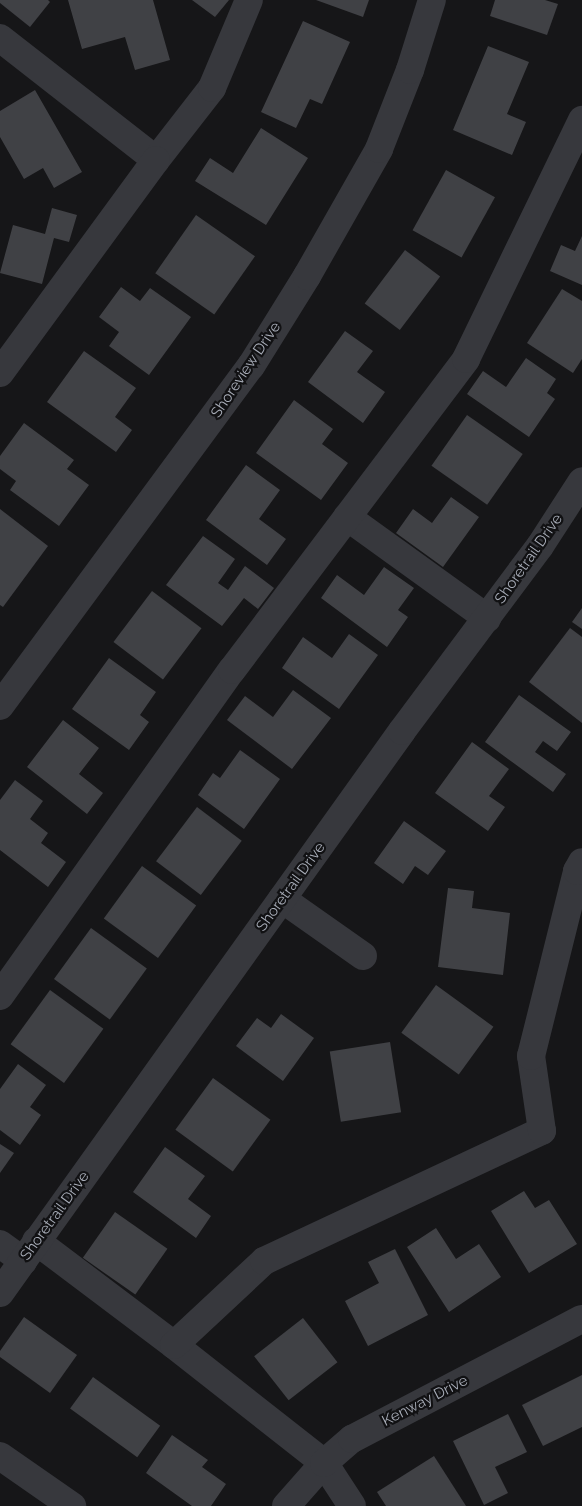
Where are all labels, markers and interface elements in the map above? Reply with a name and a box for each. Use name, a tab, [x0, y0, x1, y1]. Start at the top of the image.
street label: Shoreview Drive	[207, 319, 285, 421]
street label: Shoretrail Drive	[491, 510, 567, 608]
street label: Shoretrail Drive	[253, 839, 329, 935]
street label: Shoretrail Drive	[17, 1168, 93, 1264]
street label: Kenway Drive	[379, 1372, 471, 1430]

